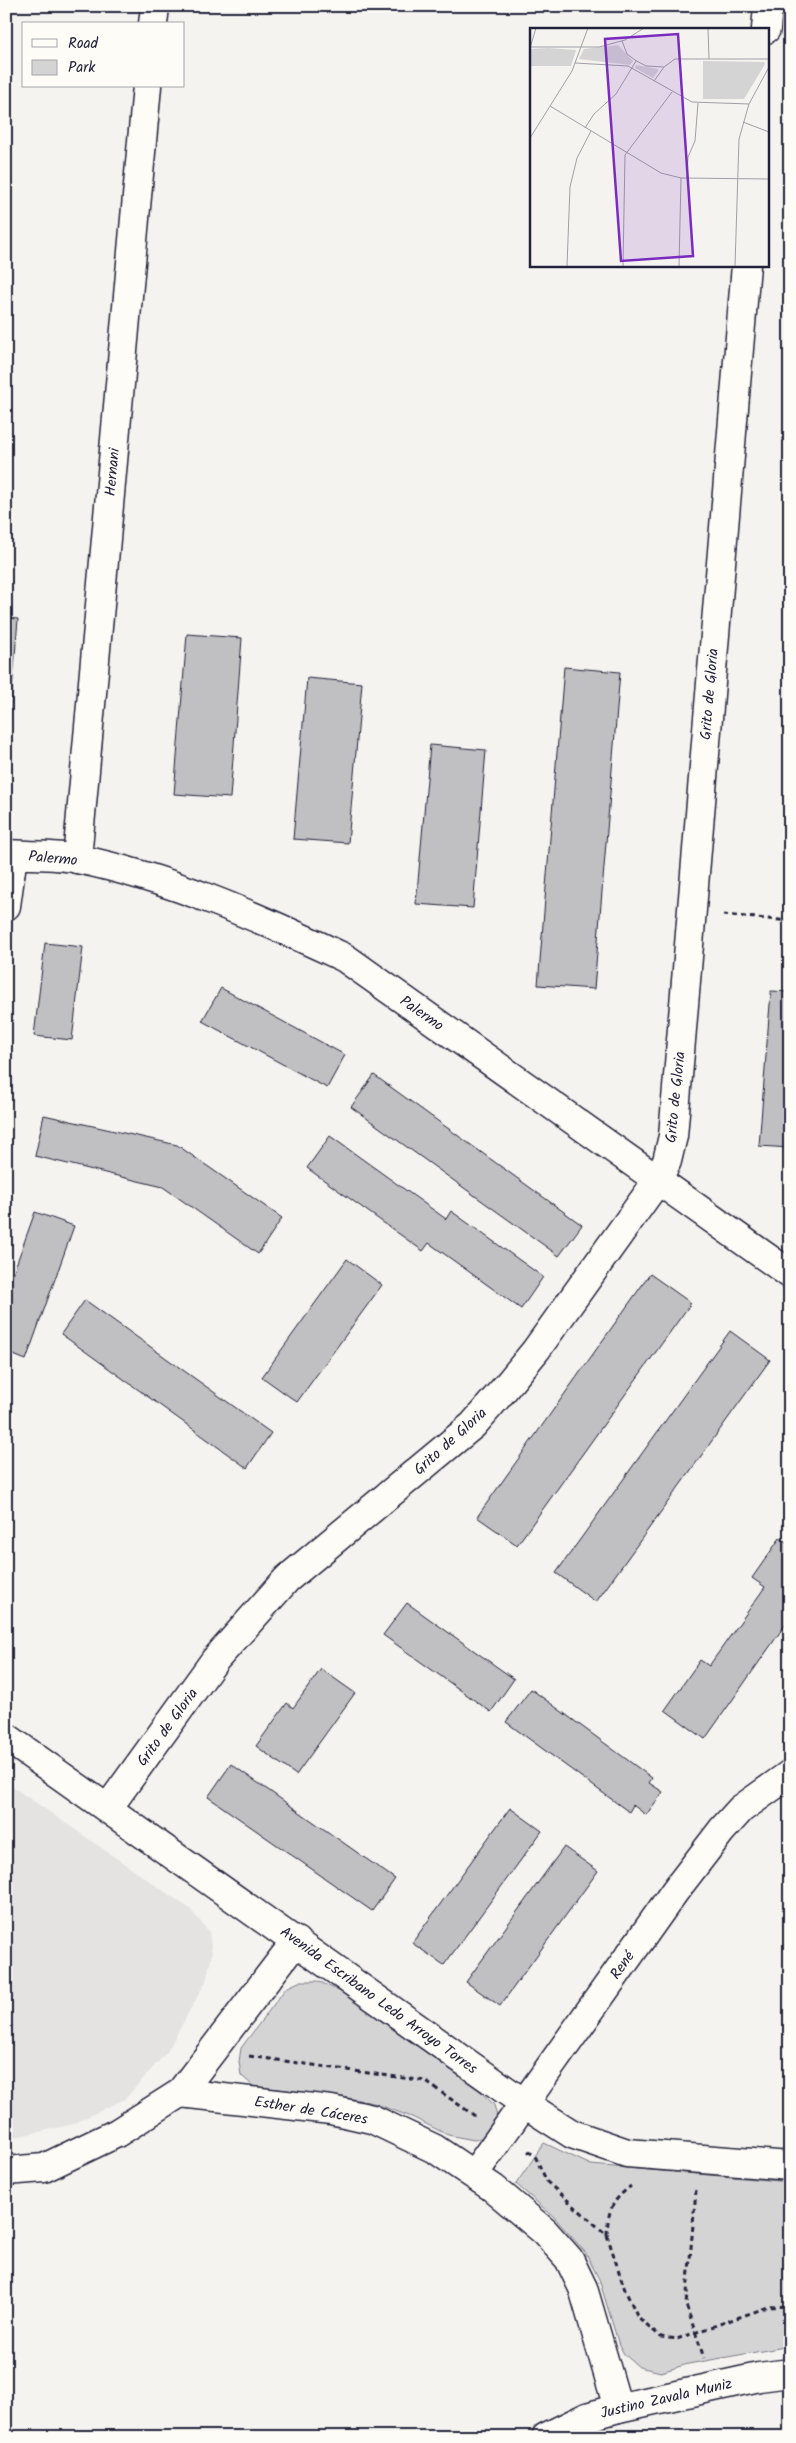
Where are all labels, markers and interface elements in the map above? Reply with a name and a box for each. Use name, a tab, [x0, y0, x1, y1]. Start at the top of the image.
legend	[22, 22, 185, 88]
inset map	[530, 28, 768, 266]
text: Road	[68, 32, 99, 56]
text: Park	[68, 56, 96, 80]
street label: Hernani	[99, 446, 127, 497]
street label: Grito de Gloria	[694, 647, 726, 741]
street label: Palermo	[27, 845, 79, 873]
street label: Palermo	[394, 990, 449, 1038]
street label: Grito de Gloria	[659, 1050, 693, 1144]
street label: Grito de Gloria	[409, 1402, 493, 1481]
street label: Grito de Gloria	[131, 1683, 204, 1772]
street label: Avenida Escribano Ledo Arroyo Torres	[275, 1921, 483, 2081]
street label: René	[604, 1945, 642, 1985]
street label: Esther de Cáceres	[252, 2090, 370, 2132]
street label: Justino Zavala Muniz	[598, 2372, 735, 2426]

